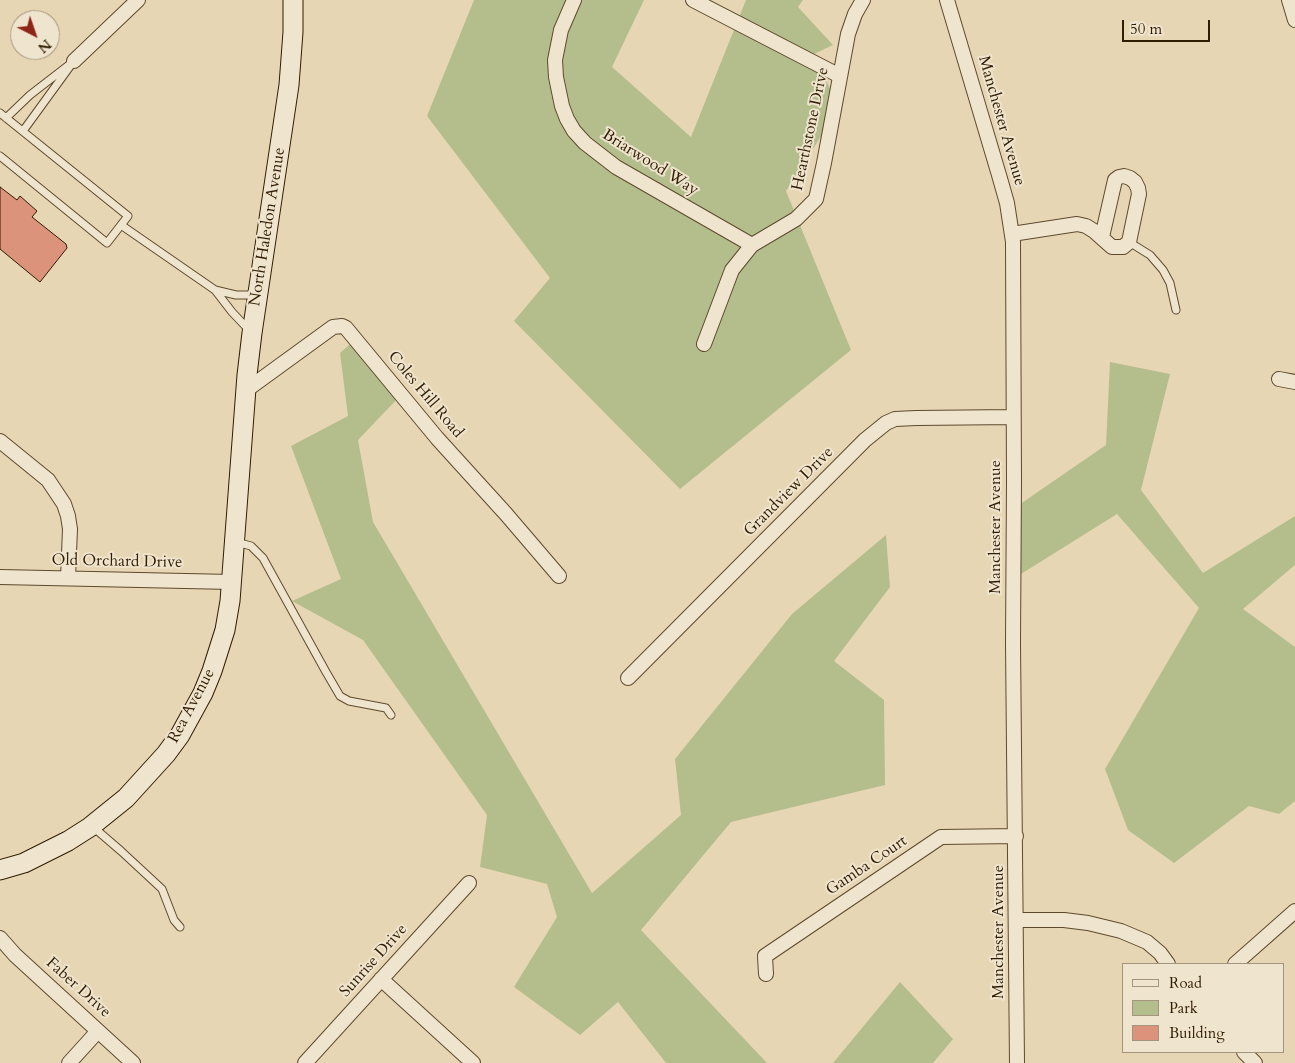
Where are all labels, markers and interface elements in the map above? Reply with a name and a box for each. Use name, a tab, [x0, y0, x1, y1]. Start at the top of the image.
north arrow	[10, 10, 60, 60]
scale bar	[1125, 10, 1212, 42]
text: 50 m	[1130, 19, 1162, 39]
text: N	[34, 35, 55, 57]
street label: Manchester Avenue	[973, 54, 1029, 188]
street label: Hearthstone Drive	[789, 66, 833, 192]
street label: Briarwood Way	[598, 126, 702, 200]
street label: North Haledon Avenue	[246, 146, 290, 308]
street label: Coles Hill Road	[383, 348, 467, 442]
street label: Grandview Drive	[740, 443, 838, 541]
street label: Manchester Avenue	[986, 460, 1006, 594]
street label: Old Orchard Drive	[51, 551, 183, 573]
street label: Rea Avenue	[164, 666, 220, 746]
street label: Gamba Court	[823, 832, 911, 900]
street label: Manchester Avenue	[989, 865, 1009, 999]
street label: Sunrise Drive	[336, 920, 412, 1002]
street label: Faber Drive	[42, 954, 114, 1022]
legend	[1122, 963, 1285, 1053]
text: Road	[1169, 973, 1202, 993]
text: Park	[1169, 998, 1198, 1018]
text: Building	[1169, 1023, 1225, 1043]

